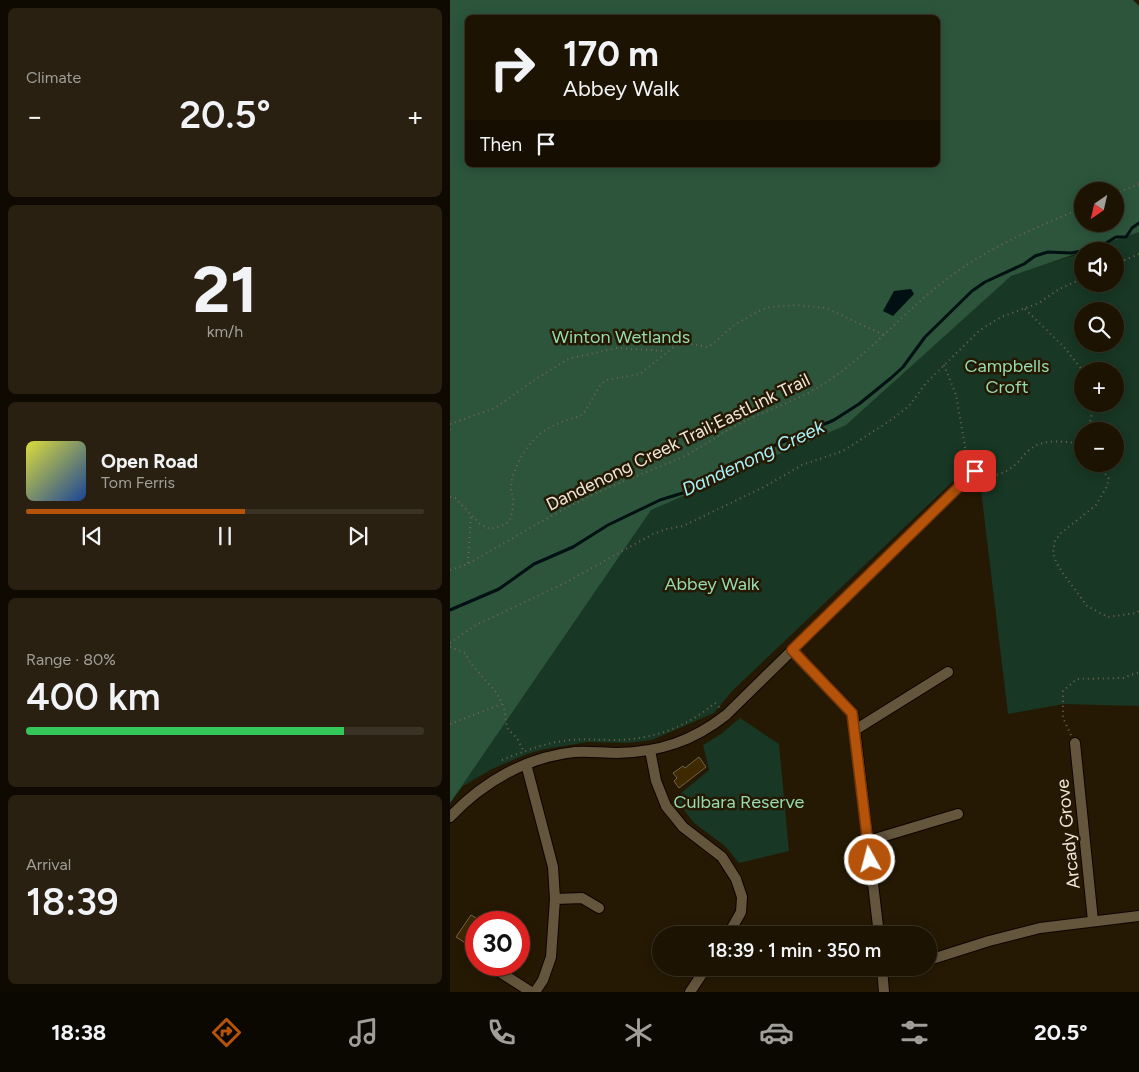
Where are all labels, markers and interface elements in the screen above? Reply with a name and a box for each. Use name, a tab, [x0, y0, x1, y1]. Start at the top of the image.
text: 170 m	[563, 33, 659, 75]
icon: right	[480, 35, 545, 100]
text: Climate	[26, 68, 81, 87]
text: Abbey Walk	[563, 75, 679, 102]
text: 20.5°	[179, 92, 271, 138]
text: −	[26, 99, 43, 133]
text: +	[407, 99, 424, 133]
icon: arrive	[532, 130, 560, 158]
text: Then	[480, 133, 522, 156]
north arrow	[1074, 182, 1124, 232]
map controls	[1074, 182, 1124, 472]
button: sound	[1074, 242, 1124, 292]
text: 21	[192, 250, 258, 328]
button: search	[1074, 302, 1124, 352]
text: km/h	[207, 322, 243, 341]
park label: Winton Wetlands	[552, 326, 690, 348]
park label: Campbells Croft	[965, 355, 1049, 398]
button: +	[1074, 362, 1124, 412]
street label: Dandenong Creek Trail;EastLink Trail	[543, 369, 813, 515]
water label: Dandenong Creek	[678, 415, 828, 501]
button: −	[1074, 422, 1124, 472]
text: Open Road	[101, 450, 198, 473]
pin	[954, 450, 996, 492]
icon: arrive	[961, 457, 989, 485]
text: Tom Ferris	[101, 473, 175, 492]
icon: previous	[78, 522, 106, 550]
icon: pause	[211, 522, 239, 550]
icon: next	[344, 522, 372, 550]
park label: Abbey Walk	[664, 573, 760, 595]
text: Range · 80%	[26, 650, 116, 669]
text: 400 km	[26, 674, 161, 720]
street label: Arcady Grove	[1051, 778, 1085, 890]
park label: Culbara Reserve	[674, 791, 805, 813]
position arrow	[843, 833, 895, 885]
text: Arrival	[26, 855, 71, 874]
text: 18:39	[26, 879, 119, 925]
speed limit sign: 30	[465, 911, 530, 976]
text: 18:39 · 1 min · 350 m	[708, 939, 881, 962]
icon: directions	[209, 1015, 244, 1050]
icon: music	[346, 1015, 381, 1050]
icon: phone	[484, 1015, 519, 1050]
icon: climate	[621, 1015, 656, 1050]
icon: car	[759, 1015, 794, 1050]
icon: filters	[897, 1015, 932, 1050]
text: 18:38	[51, 1019, 106, 1046]
text: 20.5°	[1034, 1019, 1088, 1046]

